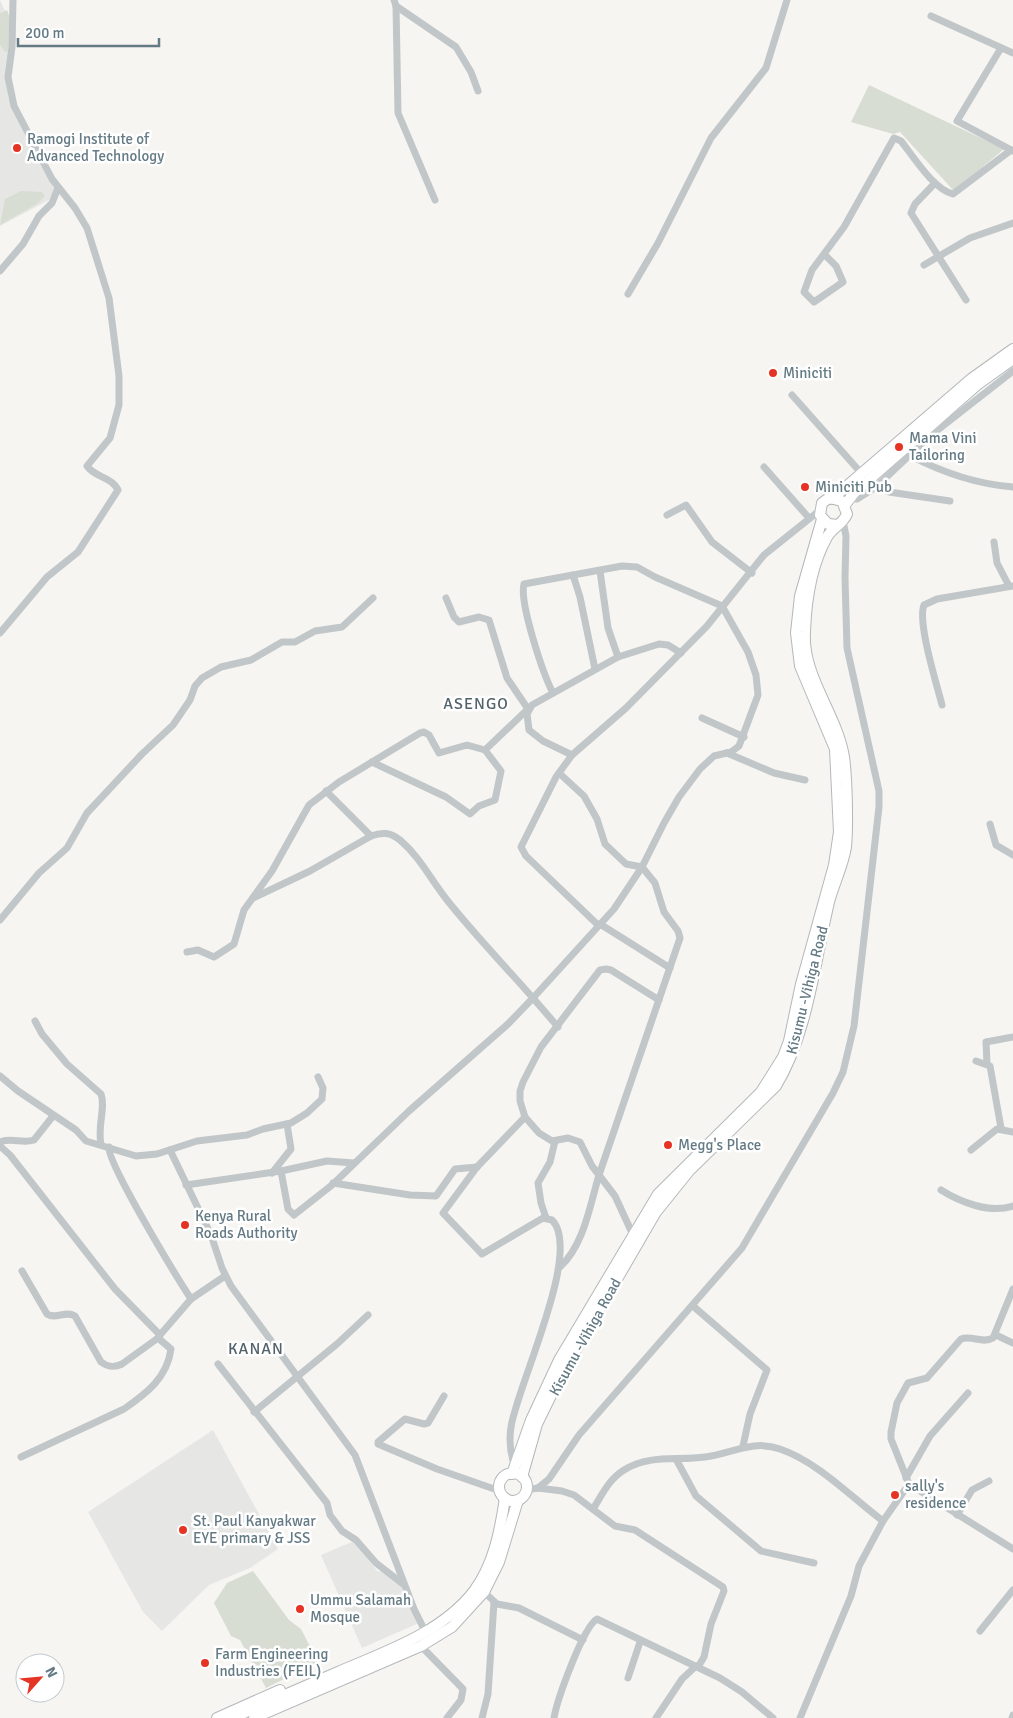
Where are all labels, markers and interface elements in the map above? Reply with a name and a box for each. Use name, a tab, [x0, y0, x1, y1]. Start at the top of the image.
scale bar	[18, 15, 159, 47]
text: 200 m	[25, 24, 65, 42]
place label: Ramogi Institute of Advanced Technology	[27, 130, 164, 165]
marker: Ramogi Institute of Advanced Technology	[11, 142, 23, 154]
place label: Miniciti	[783, 364, 832, 382]
marker: Miniciti	[767, 367, 779, 379]
place label: Mama Vini Tailoring	[909, 429, 977, 464]
marker: Mama Vini Tailoring	[893, 441, 905, 453]
place label: Miniciti Pub	[815, 478, 892, 496]
marker: Miniciti Pub	[799, 481, 811, 493]
district label: ASENGO	[443, 694, 509, 714]
street label: Kisumu -Vihiga Road	[782, 924, 832, 1056]
place label: Megg's Place	[678, 1136, 761, 1154]
marker: Megg's Place	[662, 1139, 674, 1151]
place label: Kenya Rural Roads Authority	[195, 1207, 298, 1242]
marker: Kenya Rural Roads Authority	[179, 1219, 191, 1231]
street label: Kisumu -Vihiga Road	[545, 1275, 625, 1399]
district label: KANAN	[228, 1339, 284, 1359]
place label: sally's residence	[905, 1477, 967, 1512]
marker: sally's residence	[889, 1489, 901, 1501]
place label: St. Paul Kanyakwar EYE primary & JSS	[193, 1512, 316, 1547]
marker: St. Paul Kanyakwar EYE primary & JSS	[177, 1524, 189, 1536]
place label: Ummu Salamah Mosque	[310, 1591, 411, 1626]
marker: Ummu Salamah Mosque	[294, 1603, 306, 1615]
place label: Farm Engineering Industries (FEIL)	[215, 1645, 329, 1680]
north arrow	[15, 1653, 65, 1703]
marker: Farm Engineering Industries (FEIL)	[199, 1657, 211, 1669]
text: N	[41, 1664, 61, 1681]

